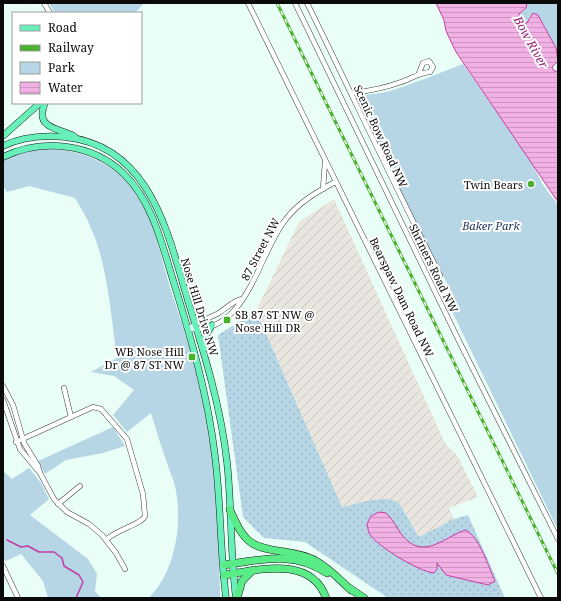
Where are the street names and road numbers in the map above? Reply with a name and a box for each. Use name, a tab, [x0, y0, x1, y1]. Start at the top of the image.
street label: Scenic Bow Road NW	[351, 82, 412, 190]
street label: 87 Street NW	[237, 215, 283, 283]
street label: Shriners Road NW	[406, 221, 462, 315]
street label: Bearspaw Dam Road NW	[366, 235, 438, 360]
street label: Nose Hill Drive NW	[178, 256, 222, 358]

